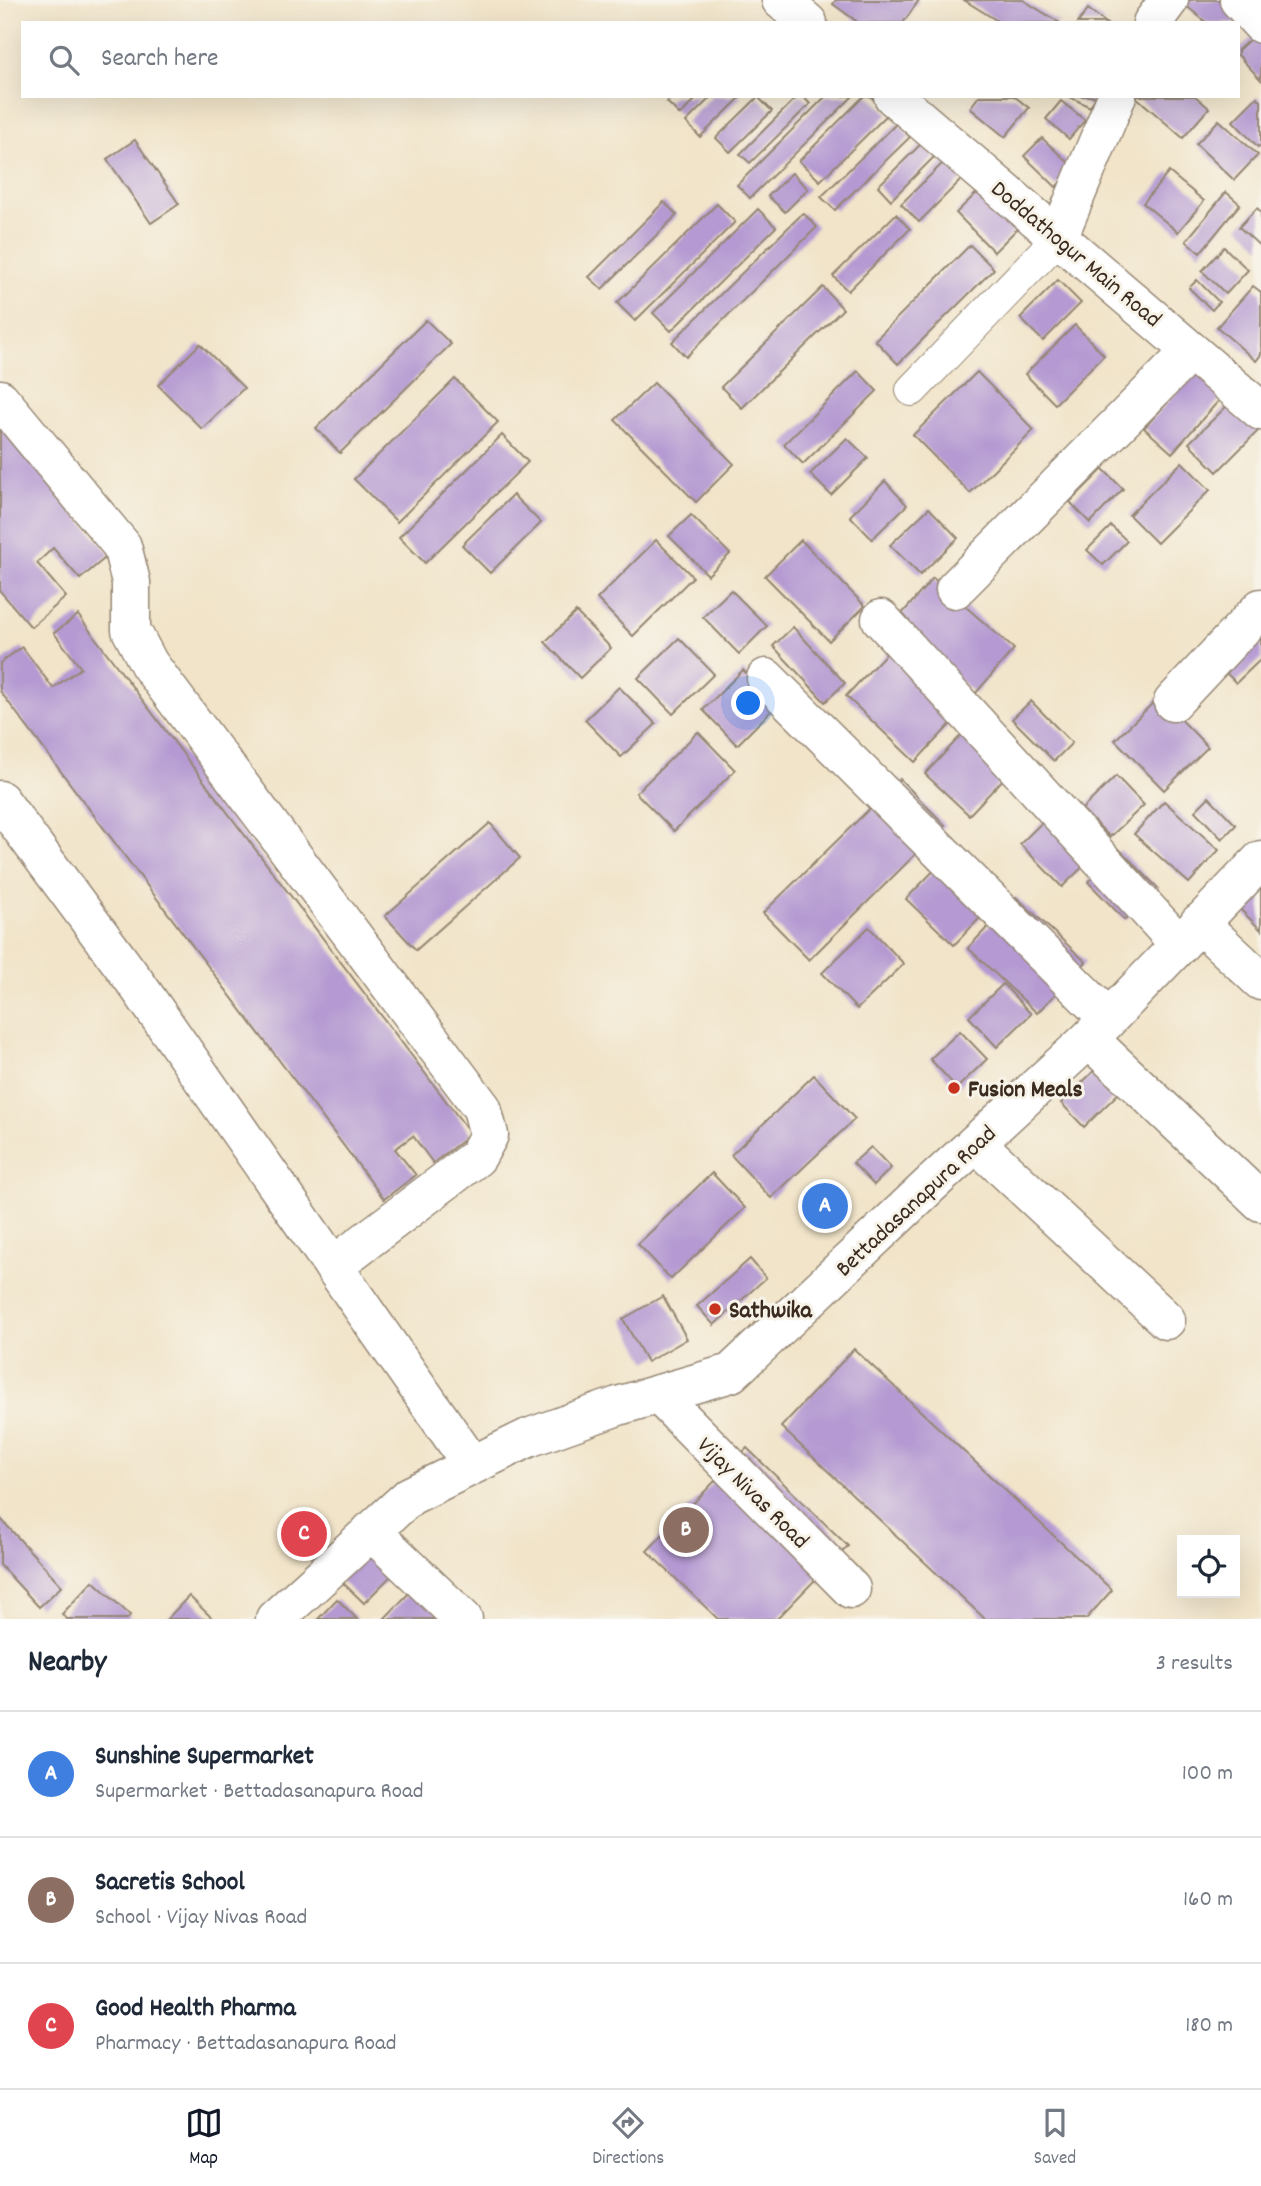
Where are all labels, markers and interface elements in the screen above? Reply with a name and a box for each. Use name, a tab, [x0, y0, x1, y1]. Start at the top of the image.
search box	[21, 21, 1240, 98]
icon: search	[45, 41, 83, 79]
text: Search here	[101, 41, 219, 78]
street label: Doddathogur Main Road	[982, 174, 1168, 337]
your location	[731, 686, 765, 720]
place label: Fusion Meals	[968, 1074, 1083, 1108]
marker: Fusion Meals	[946, 1080, 962, 1096]
street label: Bettadasanapura Road	[829, 1118, 1005, 1286]
pin: A	[802, 1180, 848, 1232]
place label: Sathwika	[729, 1295, 812, 1329]
marker: Sathwika	[707, 1301, 723, 1317]
street label: Vijay Nivas Road	[688, 1430, 816, 1558]
pin: B	[663, 1504, 709, 1556]
pin: C	[281, 1508, 327, 1560]
map controls	[1177, 1535, 1240, 1598]
button: locate	[1177, 1535, 1240, 1598]
text: Nearby	[28, 1643, 106, 1686]
text: 3 results	[1156, 1648, 1233, 1681]
text: Sunshine Supermarket	[95, 1739, 314, 1776]
text: A	[45, 1758, 57, 1791]
text: 100 m	[1182, 1758, 1233, 1791]
text: Supermarket · Bettadasanapura Road	[95, 1776, 424, 1809]
text: Sacretis School	[95, 1865, 245, 1902]
text: B	[46, 1884, 56, 1917]
text: 160 m	[1183, 1884, 1233, 1917]
text: School · Vijay Nivas Road	[95, 1902, 307, 1935]
text: Good Health Pharma	[95, 1991, 296, 2028]
text: C	[45, 2010, 57, 2043]
text: 180 m	[1185, 2010, 1233, 2043]
text: Pharmacy · Bettadasanapura Road	[95, 2028, 397, 2061]
tab: Map	[185, 2104, 223, 2173]
tab: Directions	[592, 2104, 664, 2173]
tab: Saved	[1034, 2104, 1076, 2173]

